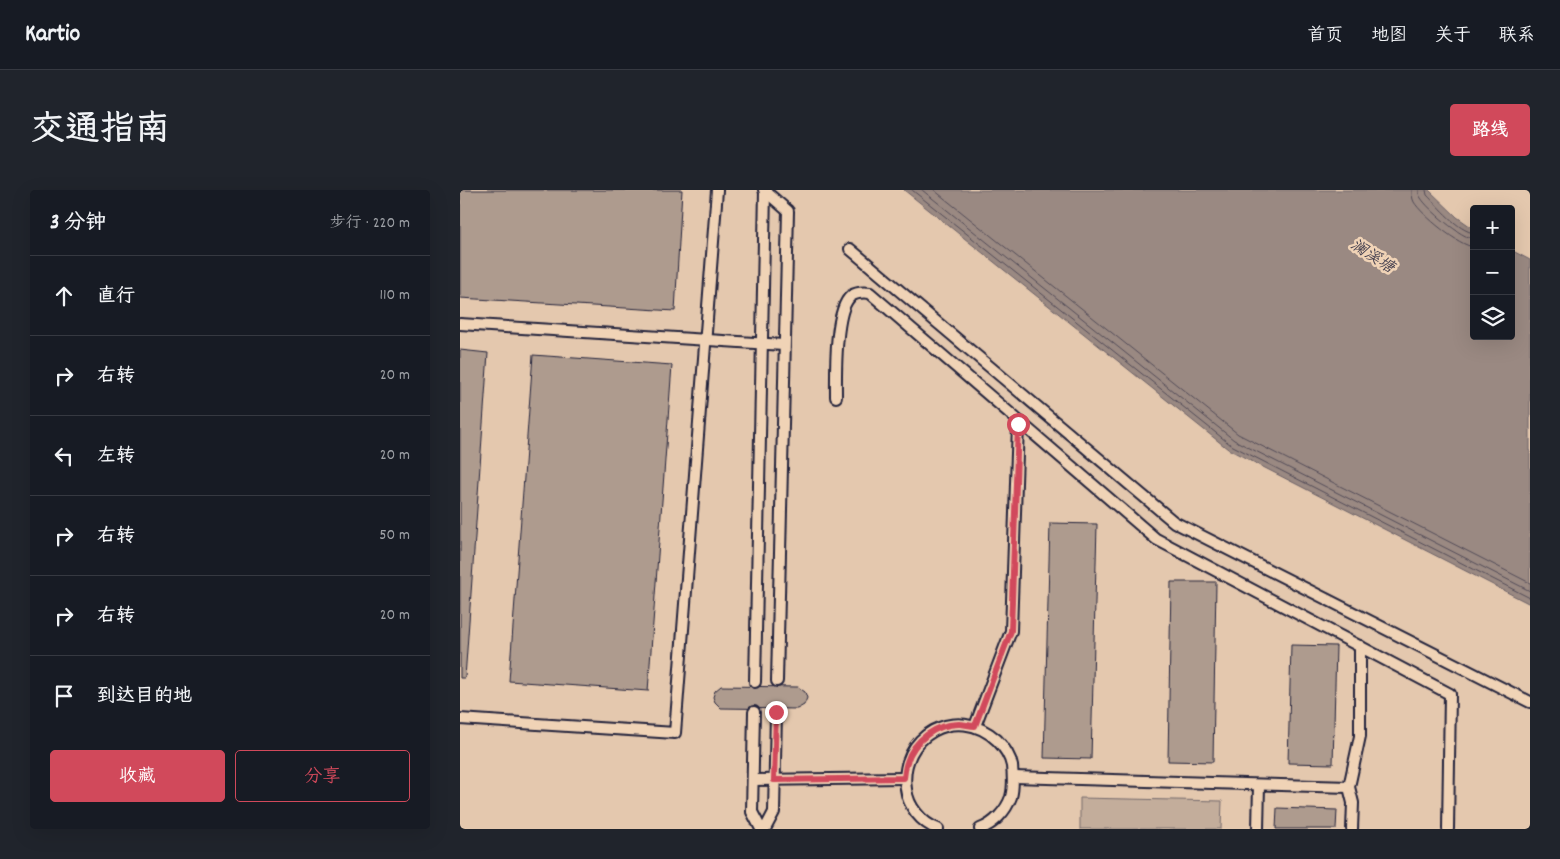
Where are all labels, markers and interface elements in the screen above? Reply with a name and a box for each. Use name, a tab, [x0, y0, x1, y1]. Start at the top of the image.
text: Kartio	[25, 18, 80, 52]
text: 首页	[1307, 24, 1343, 49]
text: 地图	[1371, 24, 1407, 49]
text: 关于	[1435, 24, 1471, 49]
text: 联系	[1499, 24, 1535, 49]
button: 路线	[1450, 104, 1530, 156]
text: 交通指南	[30, 107, 170, 157]
map controls	[1470, 205, 1515, 340]
button: +	[1470, 205, 1515, 250]
text: 3 分钟	[50, 209, 106, 239]
text: 步行 · 220 m	[330, 212, 410, 235]
water label: 澜溪塘	[1346, 234, 1400, 281]
button: −	[1470, 250, 1515, 295]
icon: ahead	[50, 282, 78, 310]
text: 直行	[97, 284, 135, 311]
text: 110 m	[380, 284, 410, 307]
button: layers	[1470, 295, 1515, 340]
icon: right	[50, 362, 78, 390]
text: 右转	[97, 364, 135, 391]
text: 20 m	[380, 364, 410, 387]
route start	[1007, 413, 1030, 436]
icon: left	[50, 442, 78, 470]
text: 左转	[97, 444, 135, 471]
text: 20 m	[380, 444, 410, 467]
icon: right	[50, 522, 78, 550]
text: 右转	[97, 524, 135, 551]
text: 50 m	[379, 524, 410, 547]
icon: right	[50, 602, 78, 630]
text: 右转	[97, 604, 135, 631]
text: 20 m	[380, 604, 410, 627]
icon: arrive	[50, 682, 78, 710]
text: 到达目的地	[97, 684, 192, 711]
route end	[765, 701, 788, 724]
button: 收藏	[50, 750, 225, 802]
button: 分享	[235, 750, 410, 802]

